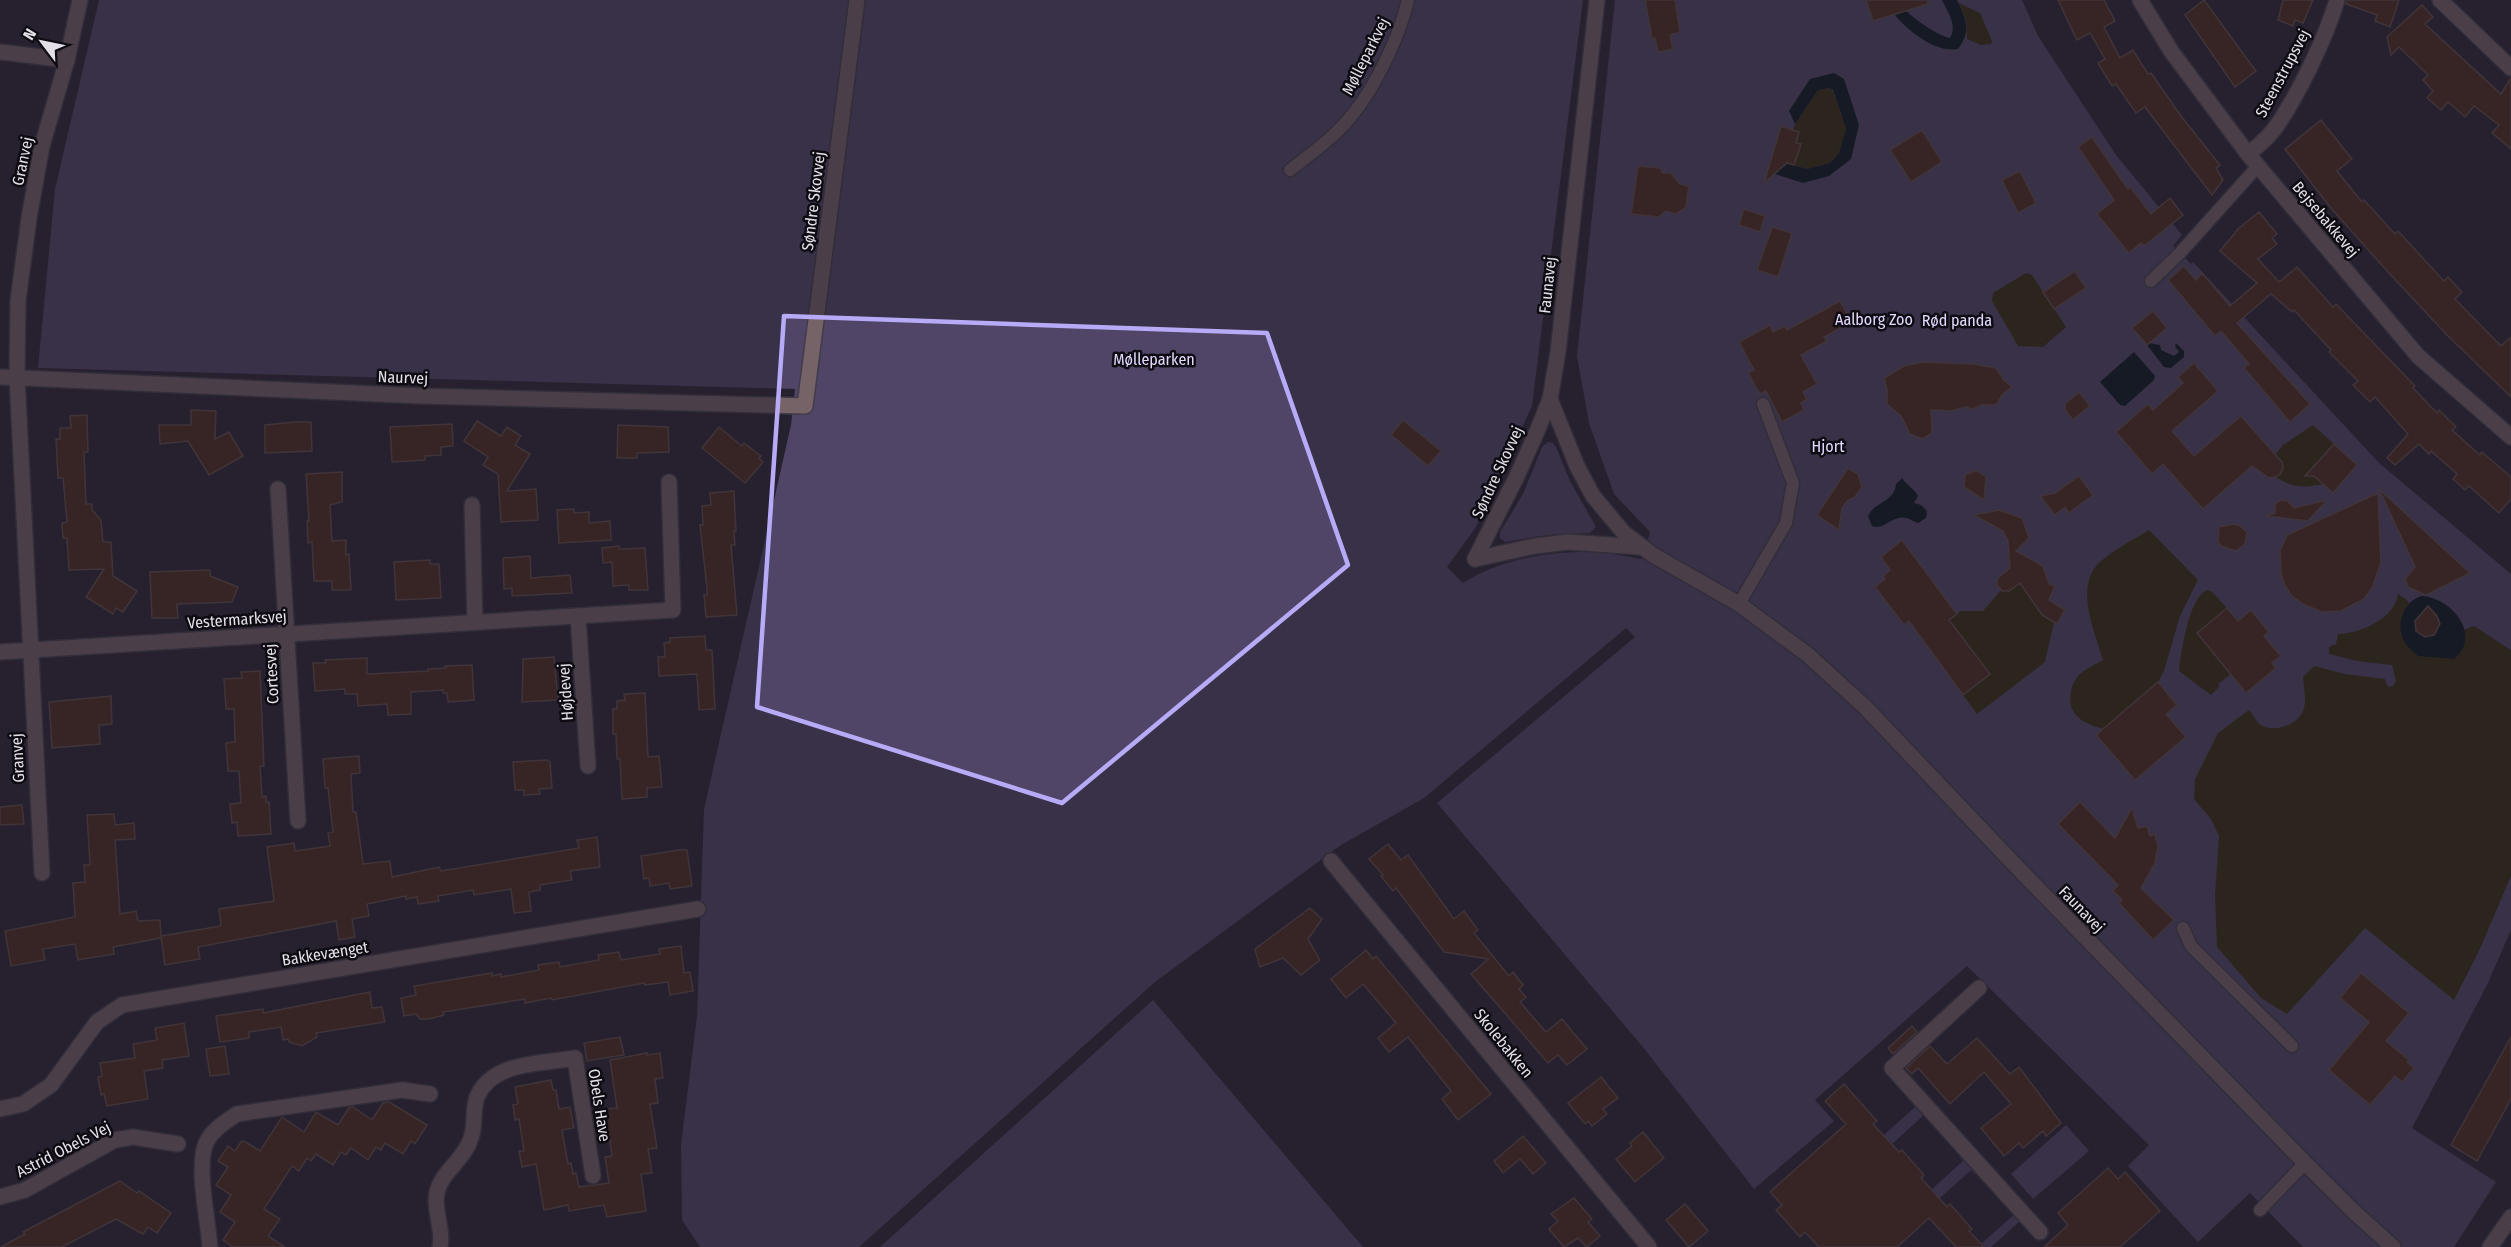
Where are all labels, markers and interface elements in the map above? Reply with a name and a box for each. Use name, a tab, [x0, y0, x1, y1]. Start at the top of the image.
north arrow	[12, 12, 72, 72]
street label: Mølleparkvej	[1338, 14, 1393, 98]
text: N	[19, 25, 40, 43]
street label: Steenstrupsvej	[2251, 26, 2314, 121]
street label: Granvej	[8, 135, 37, 187]
street label: Søndre Skovvej	[798, 150, 829, 252]
street label: Bejsebakkevej	[2288, 178, 2363, 261]
street label: Faunavej	[1535, 256, 1560, 315]
park label: Aalborg Zoo	[1835, 310, 1913, 329]
park label: Rød panda	[1922, 311, 1992, 330]
park label: Mølleparken	[1113, 350, 1195, 369]
street label: Naurvej	[377, 367, 429, 388]
street label: Søndre Skovvej	[1468, 423, 1527, 521]
park label: Hjort	[1812, 437, 1845, 456]
street label: Vestermarksvej	[187, 607, 287, 632]
street label: Cortesvej	[260, 643, 283, 705]
street label: Højdevej	[554, 663, 577, 721]
street label: Granvej	[7, 733, 28, 783]
street label: Faunavej	[2055, 882, 2108, 937]
street label: Bakkevænget	[281, 937, 370, 970]
street label: Skolebakken	[1470, 1005, 1537, 1082]
street label: Obels Have	[584, 1067, 615, 1143]
street label: Astrid Obels Vej	[13, 1118, 114, 1181]

